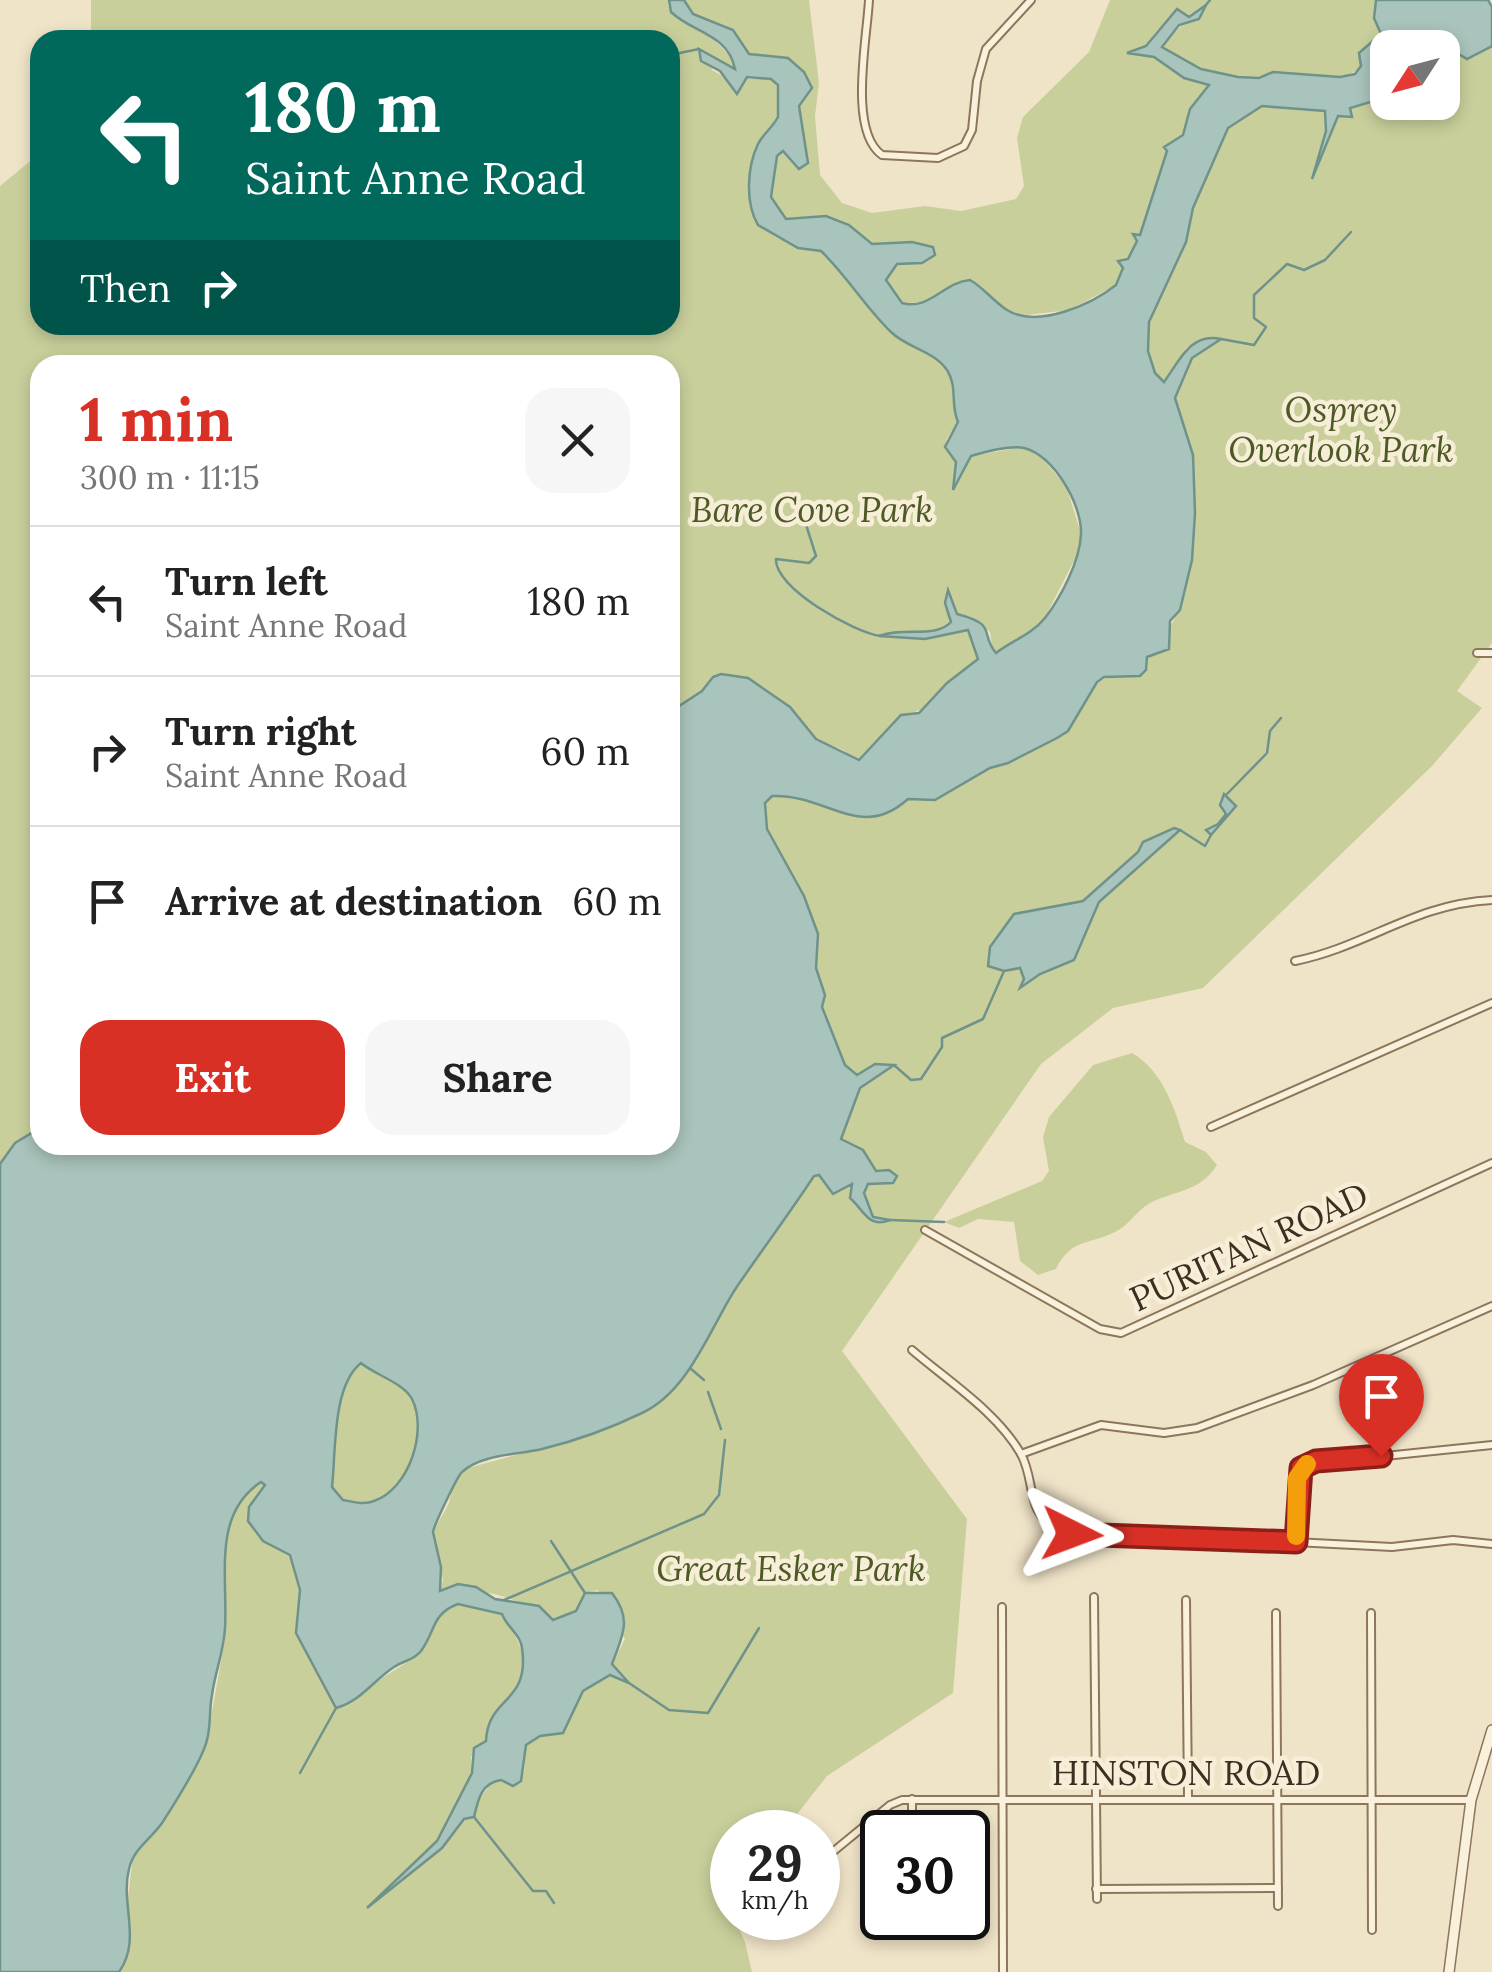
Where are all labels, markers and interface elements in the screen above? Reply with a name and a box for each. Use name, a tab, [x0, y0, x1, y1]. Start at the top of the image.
north arrow	[1370, 30, 1460, 120]
map controls	[1370, 30, 1460, 120]
text: 180 m	[245, 62, 441, 151]
icon: left	[80, 70, 210, 200]
text: Saint Anne Road	[245, 149, 586, 206]
icon: right	[191, 260, 246, 315]
text: Then	[80, 264, 171, 312]
text: 1 min	[80, 381, 233, 457]
park label: Osprey Overlook Park	[1228, 387, 1454, 472]
button: close	[525, 388, 630, 493]
text: 300 m · 11:15	[80, 457, 260, 498]
park label: Bare Cove Park	[691, 487, 933, 532]
text: Turn left	[165, 557, 328, 605]
icon: left	[80, 574, 135, 629]
text: 180 m	[527, 577, 630, 625]
text: Saint Anne Road	[165, 605, 407, 646]
text: Turn right	[165, 707, 356, 755]
icon: right	[80, 724, 135, 779]
text: 60 m	[540, 727, 630, 775]
text: Saint Anne Road	[165, 755, 407, 796]
icon: arrive	[80, 874, 135, 929]
text: Arrive at destination	[165, 877, 542, 925]
text: 60 m	[572, 877, 662, 925]
button: Exit	[80, 1020, 345, 1135]
button: Share	[365, 1020, 630, 1135]
street label: PURITAN ROAD	[1122, 1172, 1375, 1321]
pin	[1339, 1354, 1424, 1457]
icon: arrive	[1354, 1369, 1409, 1424]
position arrow	[1020, 1482, 1124, 1586]
park label: Great Esker Park	[656, 1546, 926, 1591]
street label: HINSTON ROAD	[1052, 1750, 1320, 1795]
speed limit sign: 30	[860, 1810, 990, 1940]
text: 29	[747, 1831, 803, 1895]
text: km/h	[741, 1884, 809, 1916]

